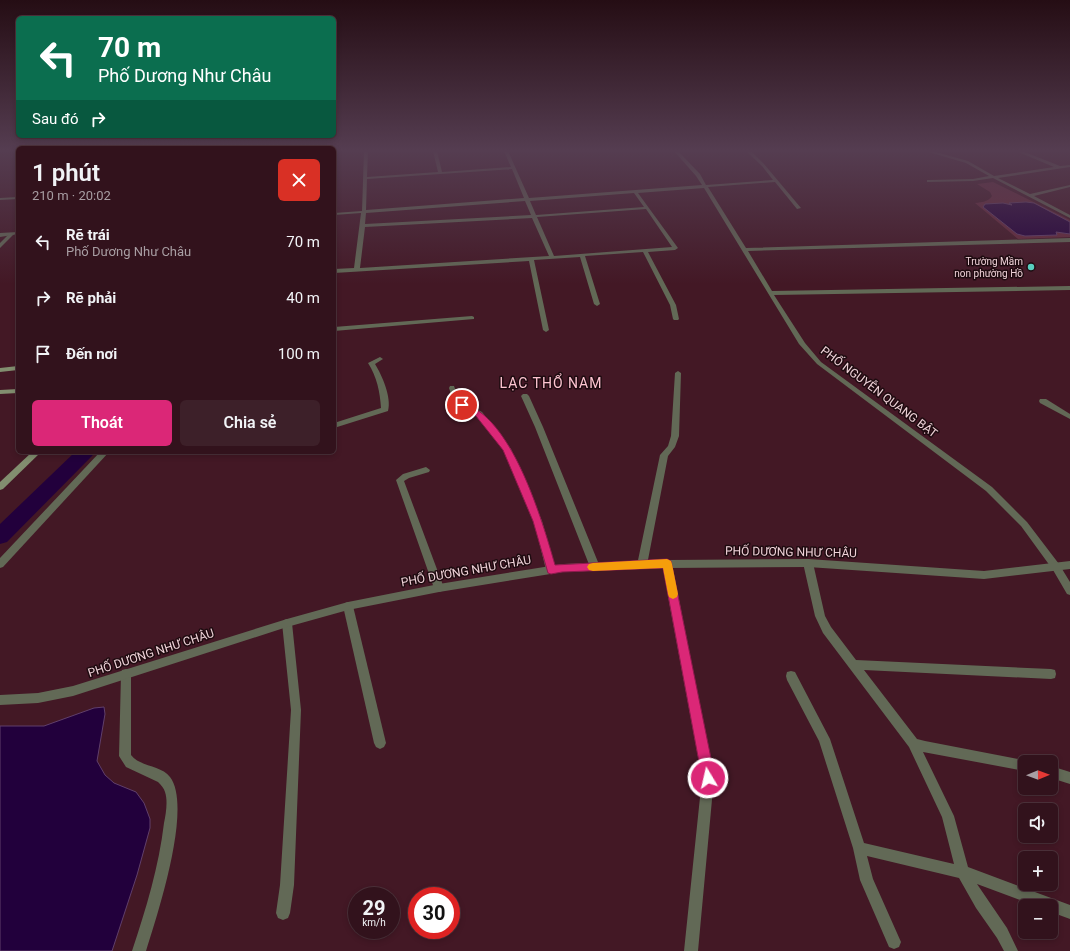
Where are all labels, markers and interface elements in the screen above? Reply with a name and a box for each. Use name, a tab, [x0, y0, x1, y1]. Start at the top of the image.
text: 70 m	[98, 31, 161, 64]
icon: left	[32, 32, 84, 84]
text: Phố Dương Như Châu	[98, 65, 271, 86]
icon: right	[87, 108, 109, 130]
text: Sau đó	[32, 110, 79, 128]
text: 1 phút	[32, 159, 100, 187]
button: close	[278, 159, 320, 201]
text: 210 m · 20:02	[32, 188, 111, 203]
text: Rẽ trái	[66, 226, 110, 244]
icon: left	[32, 231, 54, 253]
text: 70 m	[286, 233, 320, 251]
text: Phố Dương Như Châu	[66, 244, 191, 259]
place label: Trường Mầm non phường Hồ	[954, 256, 1023, 279]
marker: Trường Mầm non phường Hồ	[1026, 262, 1036, 272]
icon: right	[32, 287, 54, 309]
text: Rẽ phải	[66, 289, 116, 307]
text: 40 m	[286, 289, 320, 307]
street label: PHỐ NGUYỄN QUANG BẬT	[818, 342, 941, 441]
icon: arrive	[32, 343, 54, 365]
text: Đến nơi	[66, 345, 117, 363]
text: 100 m	[278, 345, 320, 363]
district label: LẠC THỔ NAM	[500, 373, 602, 391]
pin	[445, 388, 479, 422]
icon: arrive	[451, 394, 473, 416]
button: Thoát	[32, 400, 172, 446]
button: Chia sẻ	[180, 400, 320, 446]
street label: PHỐ DƯƠNG NHƯ CHÂU	[725, 542, 857, 560]
street label: PHỐ DƯƠNG NHƯ CHÂU	[399, 551, 532, 589]
street label: PHỐ DƯƠNG NHƯ CHÂU	[85, 624, 216, 680]
north arrow	[1018, 755, 1058, 795]
map controls	[1018, 755, 1058, 939]
position arrow	[687, 757, 729, 799]
button: sound	[1018, 803, 1058, 843]
button: +	[1018, 851, 1058, 891]
speed limit sign: 30	[408, 887, 460, 939]
text: 29	[363, 896, 385, 920]
button: −	[1018, 899, 1058, 939]
text: km/h	[362, 917, 386, 928]

